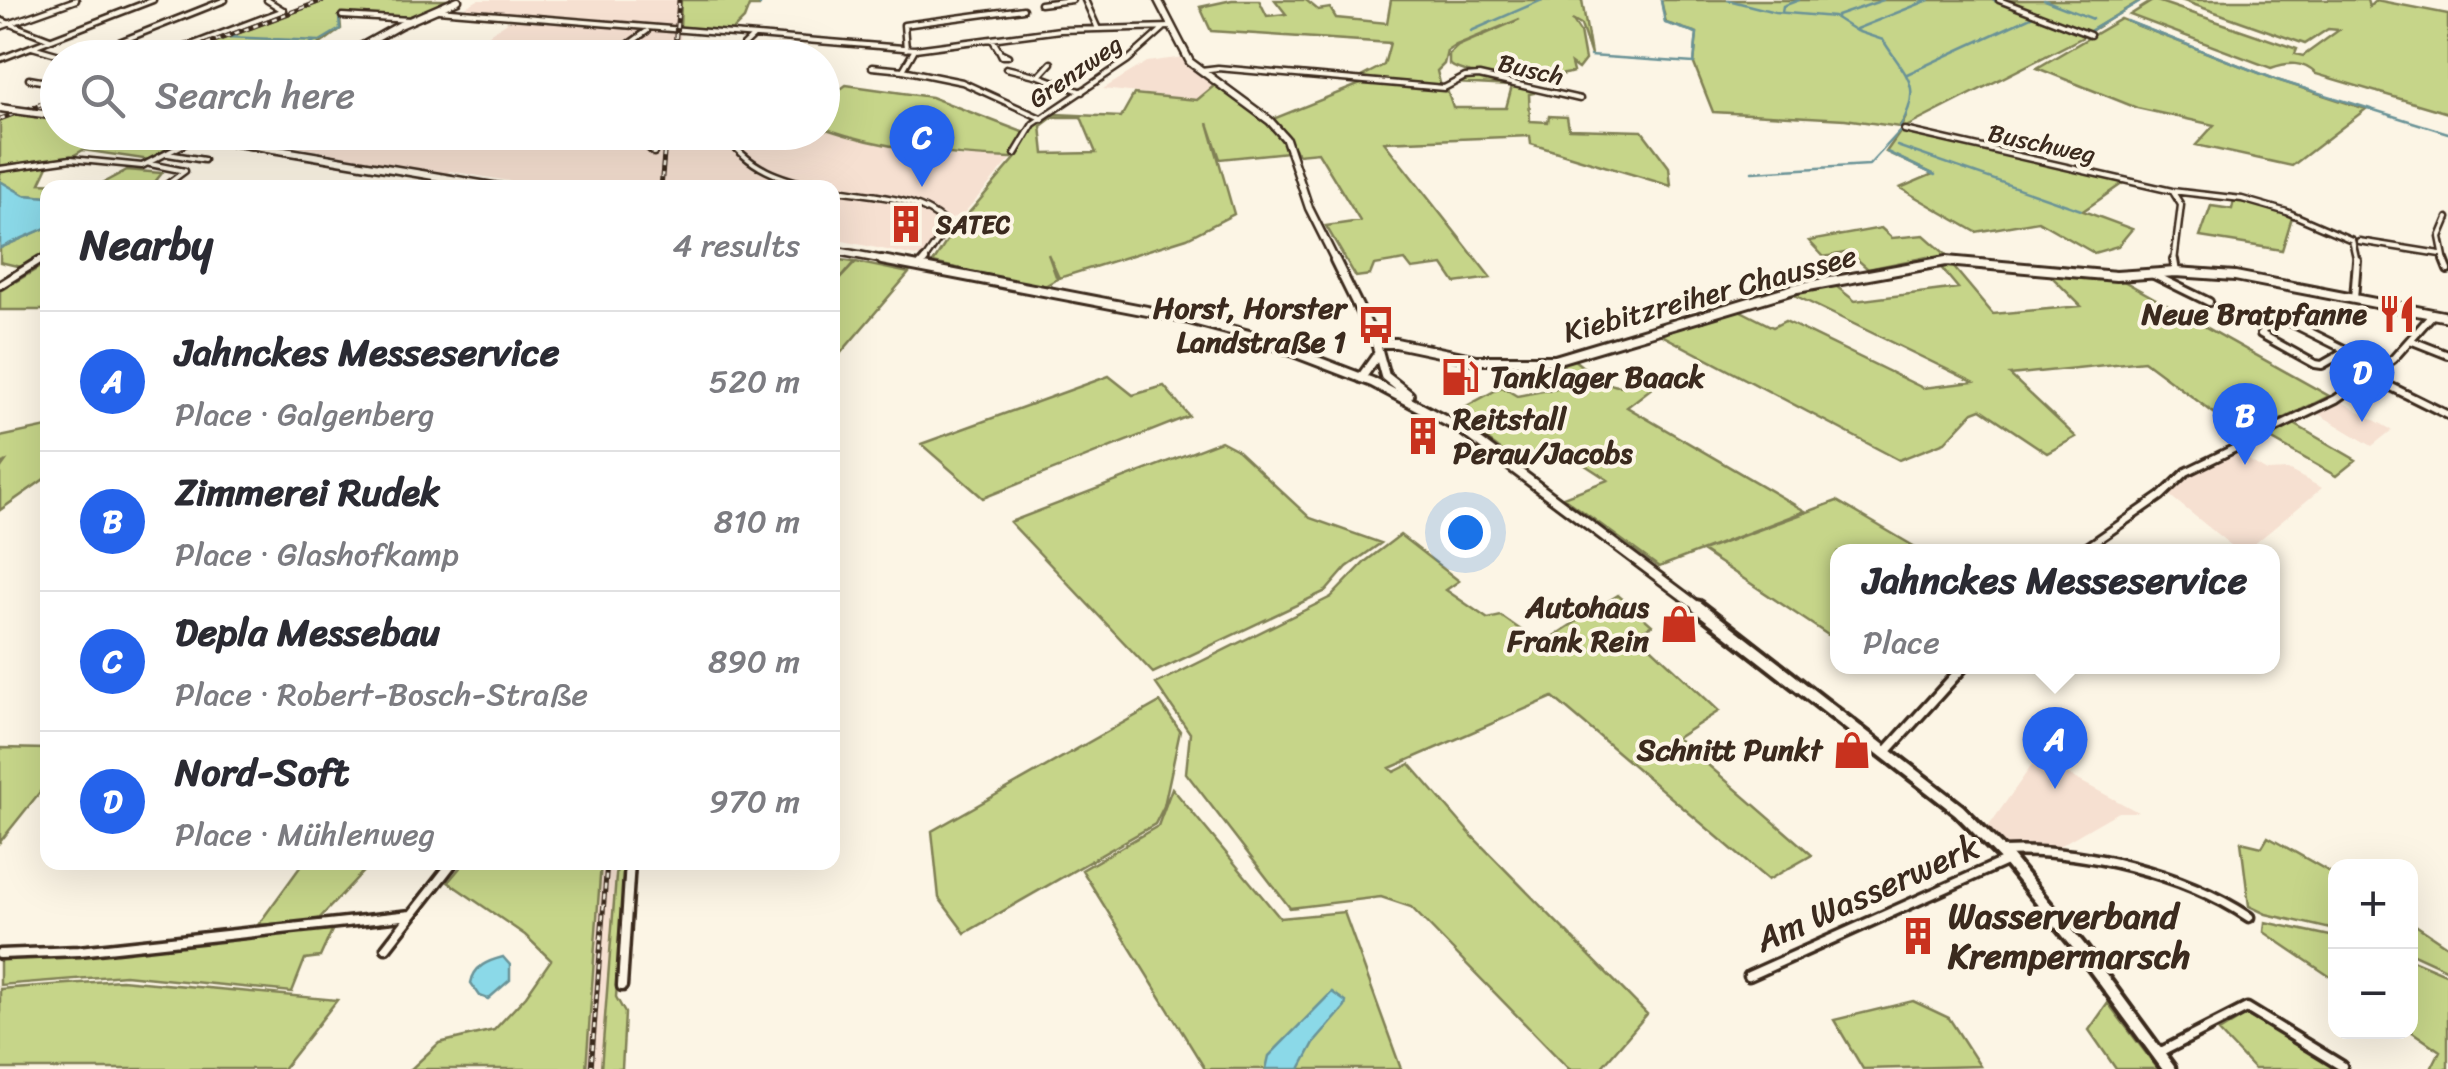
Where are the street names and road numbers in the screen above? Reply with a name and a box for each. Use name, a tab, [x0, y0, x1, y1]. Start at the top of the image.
street label: Grenzweg	[1019, 22, 1132, 120]
street label: Busch	[1494, 40, 1568, 99]
street label: Buschweg	[1984, 110, 2100, 177]
street label: Kiebitzreiher Chaussee	[1557, 229, 1863, 359]
street label: Am Wasserwerk	[1744, 816, 1990, 971]

